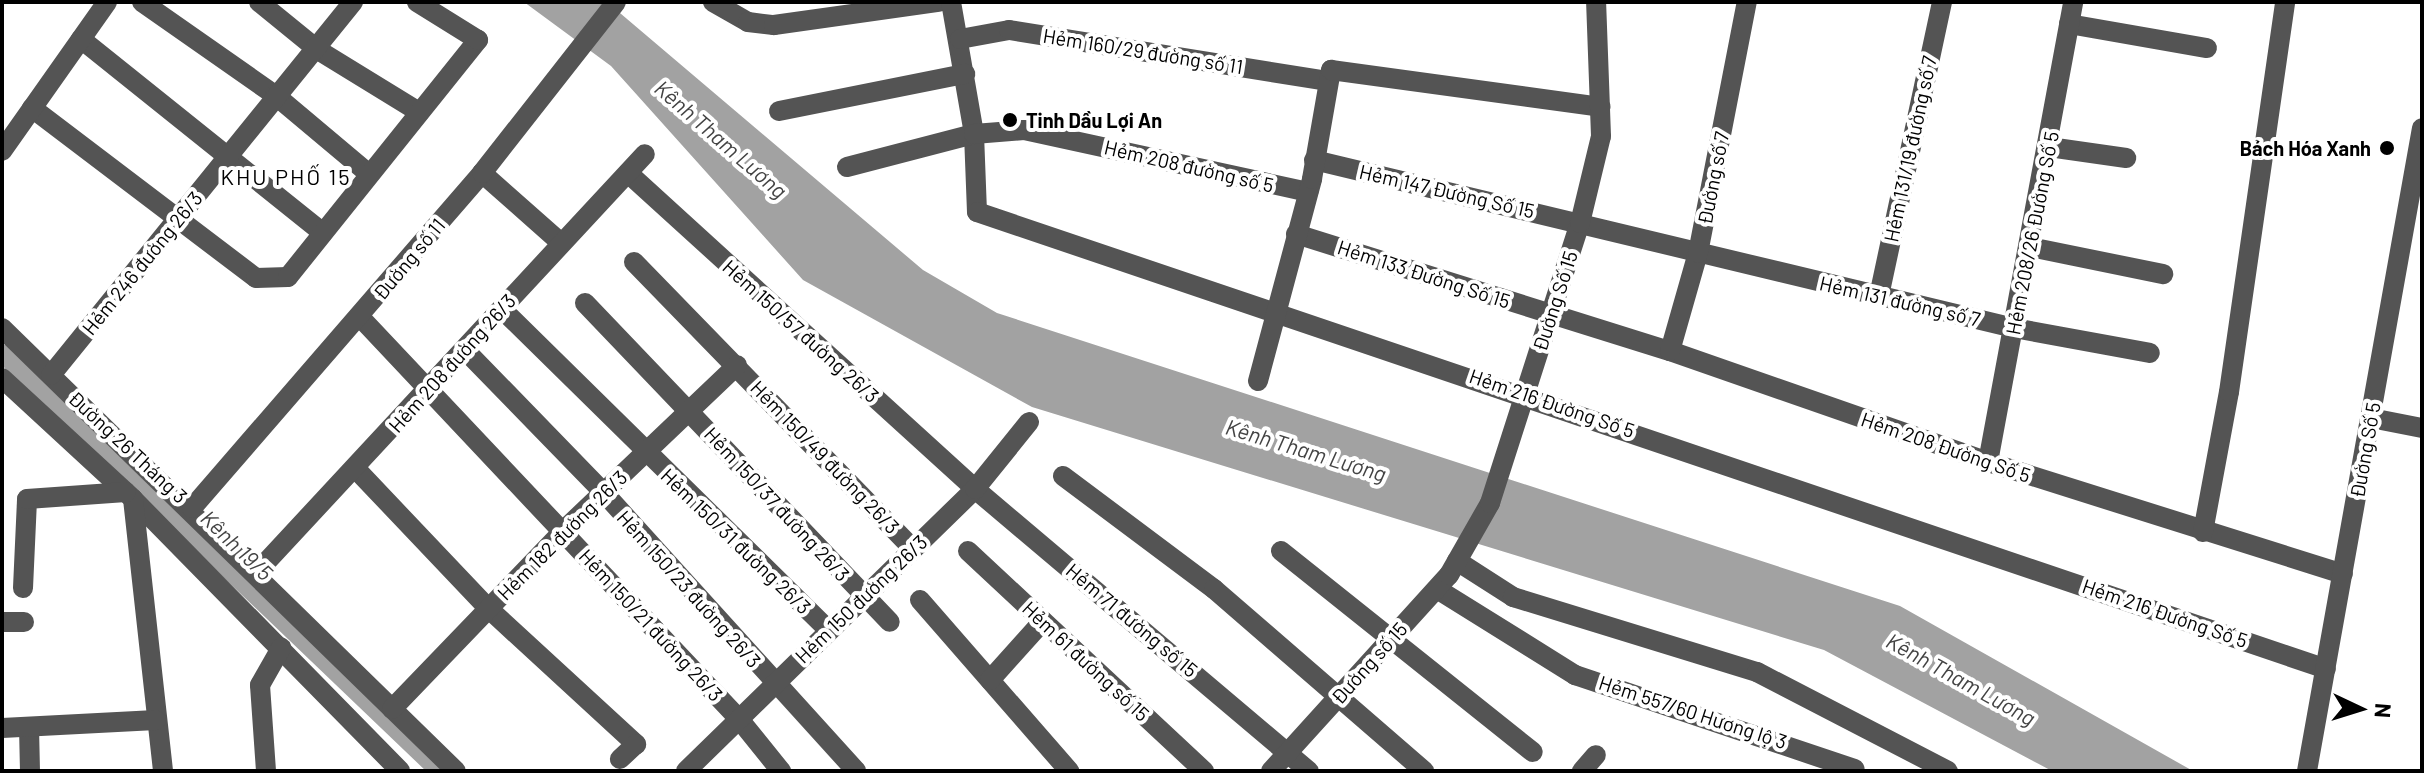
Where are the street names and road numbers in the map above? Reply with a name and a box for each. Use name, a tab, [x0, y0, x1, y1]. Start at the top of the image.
street label: Hẻm 160/29 đường số 11	[1041, 23, 1245, 79]
street label: Hẻm 131/19 đường số 7	[1879, 54, 1941, 244]
street label: Đường số 7	[1692, 129, 1734, 227]
street label: Hẻm 208/26 Đường Số 5	[2000, 129, 2064, 337]
street label: Hẻm 208 đường số 5	[1102, 135, 1276, 197]
street label: Hẻm 147 Đường Số 15	[1357, 159, 1537, 223]
street label: Hẻm 246 đường 26/3	[77, 186, 207, 340]
street label: Đường số 11	[368, 213, 450, 305]
street label: Hẻm 133 Đường Số 15	[1335, 235, 1513, 313]
street label: Đường Số 15	[1528, 248, 1582, 354]
street label: Hẻm 150/57 đường 26/3	[718, 255, 884, 407]
street label: Hẻm 131 đường số 7	[1817, 271, 1983, 331]
street label: Hẻm 208 đường 26/3	[384, 289, 520, 437]
street label: Hẻm 216 Đường Số 5	[1466, 363, 1638, 443]
street label: Hẻm 150/49 đường 26/3	[746, 375, 904, 539]
street label: Đường 26 Tháng 3	[64, 386, 192, 508]
street label: Đường Số 5	[2345, 400, 2385, 500]
street label: Hẻm 208 Đường Số 5	[1858, 407, 2034, 487]
street label: Hẻm 150/37 đường 26/3	[699, 422, 855, 586]
street label: Hẻm 150/31 đường 26/3	[656, 463, 816, 619]
street label: Hẻm 182 đường 26/3	[492, 465, 632, 605]
street label: Hẻm 150/23 đường 26/3	[612, 506, 766, 672]
street label: Hẻm 150 đường 26/3	[790, 530, 932, 668]
street label: Hẻm 150/21 đường 26/3	[574, 544, 728, 706]
street label: Hẻm 71 đường số 15	[1061, 558, 1203, 682]
street label: Hẻm 216 Đường Số 5	[2079, 573, 2251, 653]
street label: Hẻm 61 đường số 15	[1018, 596, 1154, 726]
street label: Đường số 15	[1326, 617, 1412, 709]
street label: Hẻm 557/60 Hương lộ 3	[1596, 670, 1790, 754]

